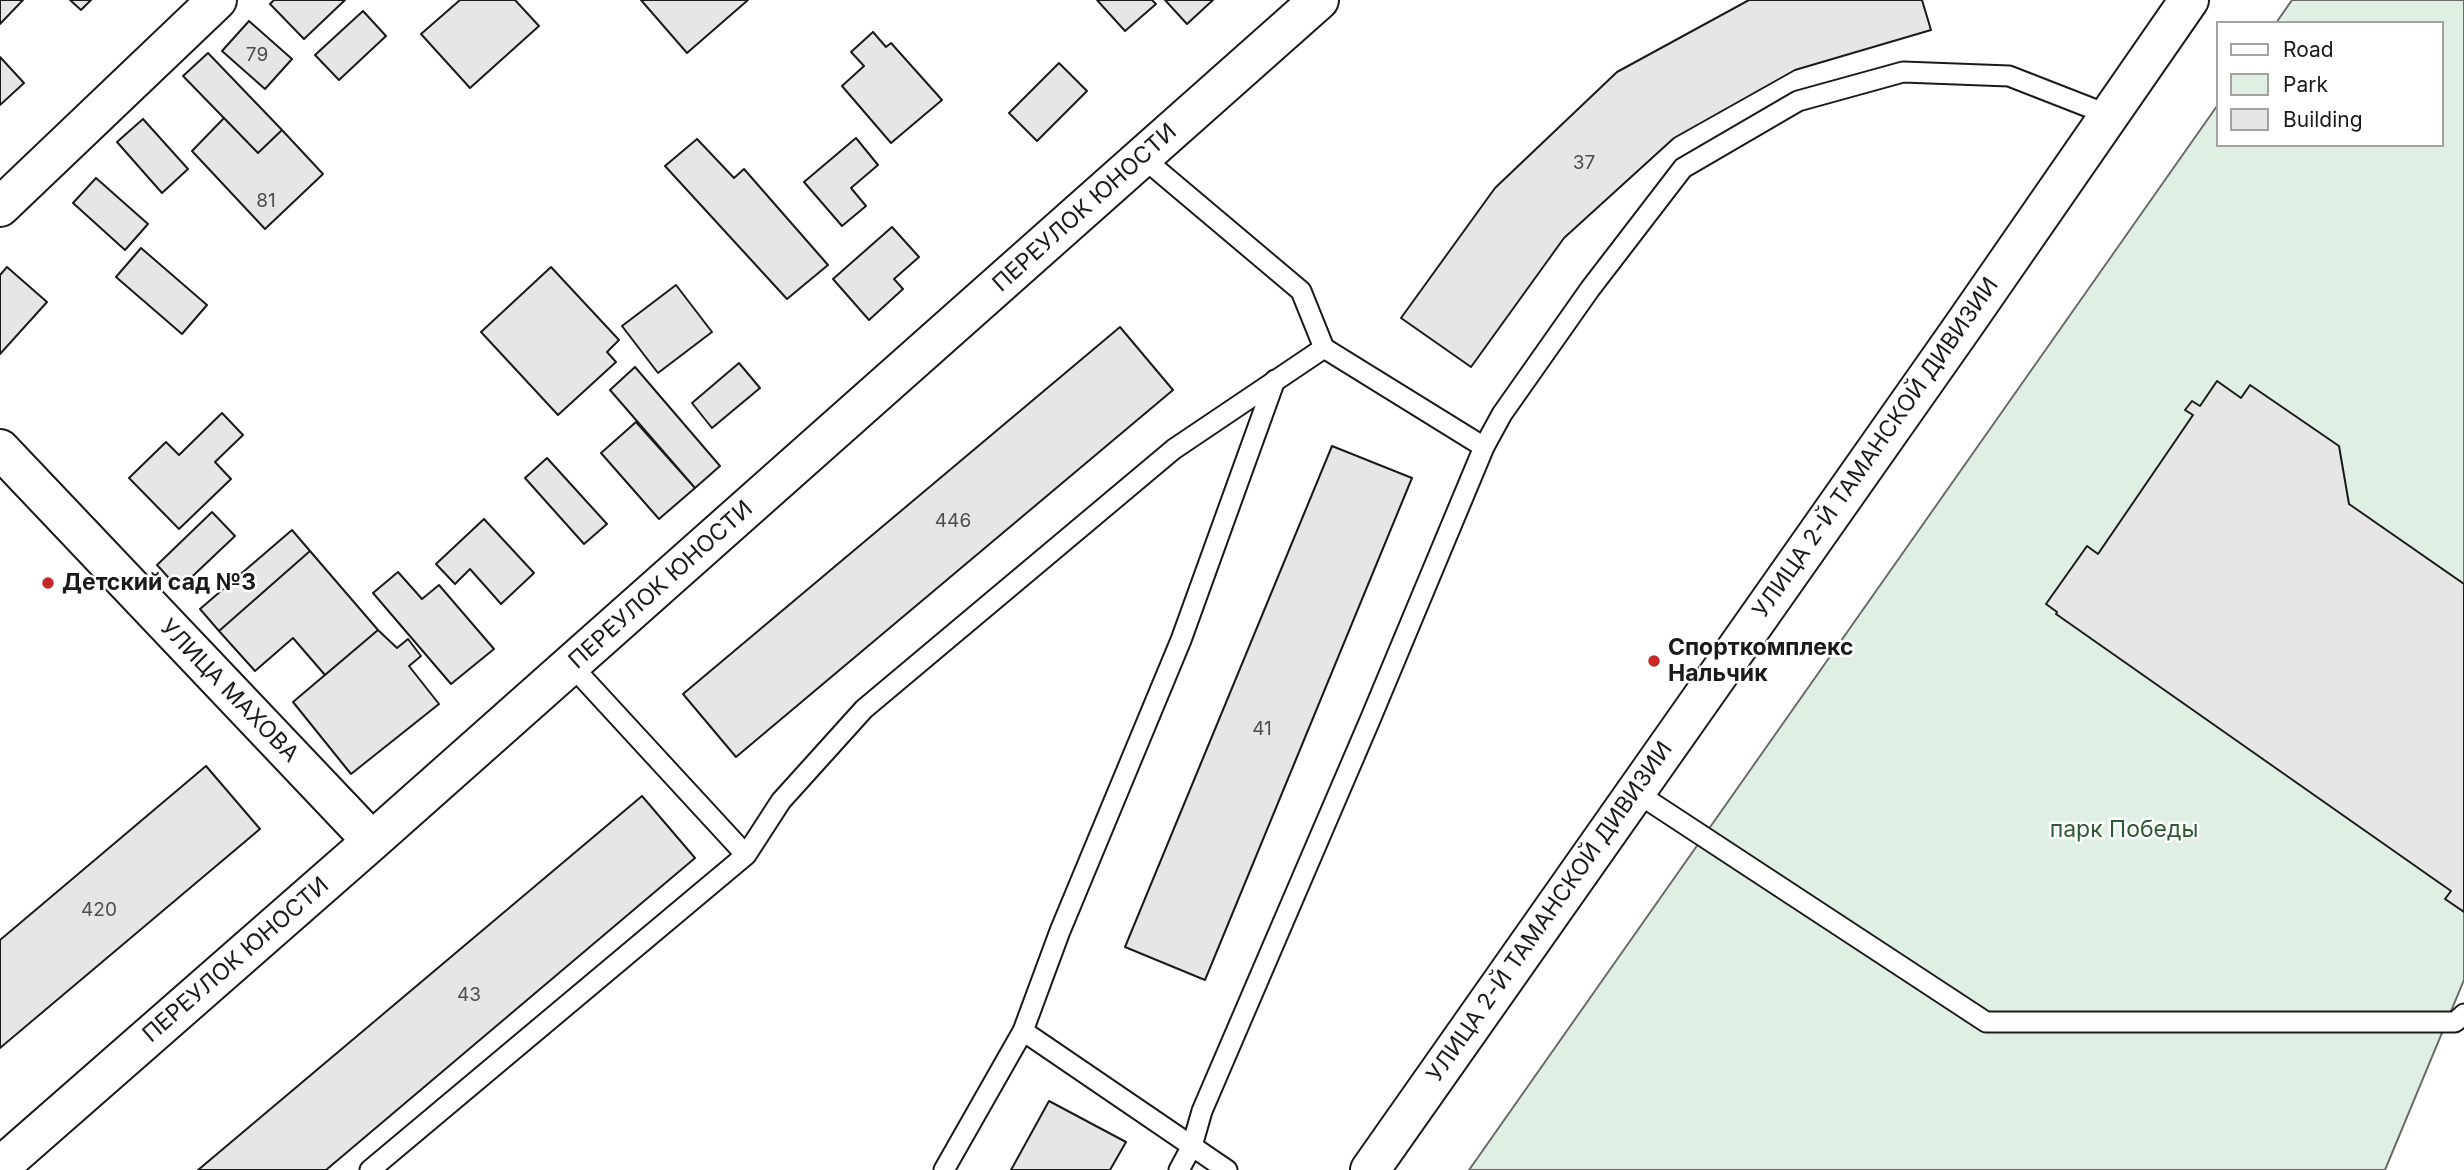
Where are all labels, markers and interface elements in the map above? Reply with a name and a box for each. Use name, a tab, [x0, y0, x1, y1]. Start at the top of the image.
legend	[2216, 21, 2443, 147]
text: Road	[2283, 37, 2334, 62]
house number: 79	[246, 44, 268, 66]
text: Park	[2283, 72, 2328, 97]
text: Building	[2283, 107, 2363, 132]
street label: ПЕРЕУЛОК ЮНОСТИ	[987, 118, 1183, 298]
house number: 37	[1573, 152, 1595, 174]
house number: 81	[256, 190, 276, 212]
street label: УЛИЦА 2-Й ТАМАНСКОЙ ДИВИЗИИ	[1747, 273, 2005, 623]
street label: ПЕРЕУЛОК ЮНОСТИ	[563, 495, 759, 675]
house number: 446	[935, 510, 971, 532]
place label: Детский сад №3	[62, 569, 256, 597]
marker: Детский сад №3	[40, 575, 56, 591]
street label: УЛИЦА МАХОВА	[154, 614, 304, 768]
place label: Спорткомплекс Нальчик	[1668, 634, 1853, 688]
marker: Спорткомплекс Нальчик	[1646, 653, 1662, 669]
house number: 41	[1252, 718, 1272, 740]
street label: УЛИЦА 2-Й ТАМАНСКОЙ ДИВИЗИИ	[1421, 737, 1679, 1087]
park label: парк Победы	[2050, 816, 2198, 844]
street label: ПЕРЕУЛОК ЮНОСТИ	[137, 872, 335, 1048]
house number: 420	[81, 899, 117, 921]
house number: 43	[457, 984, 481, 1006]

